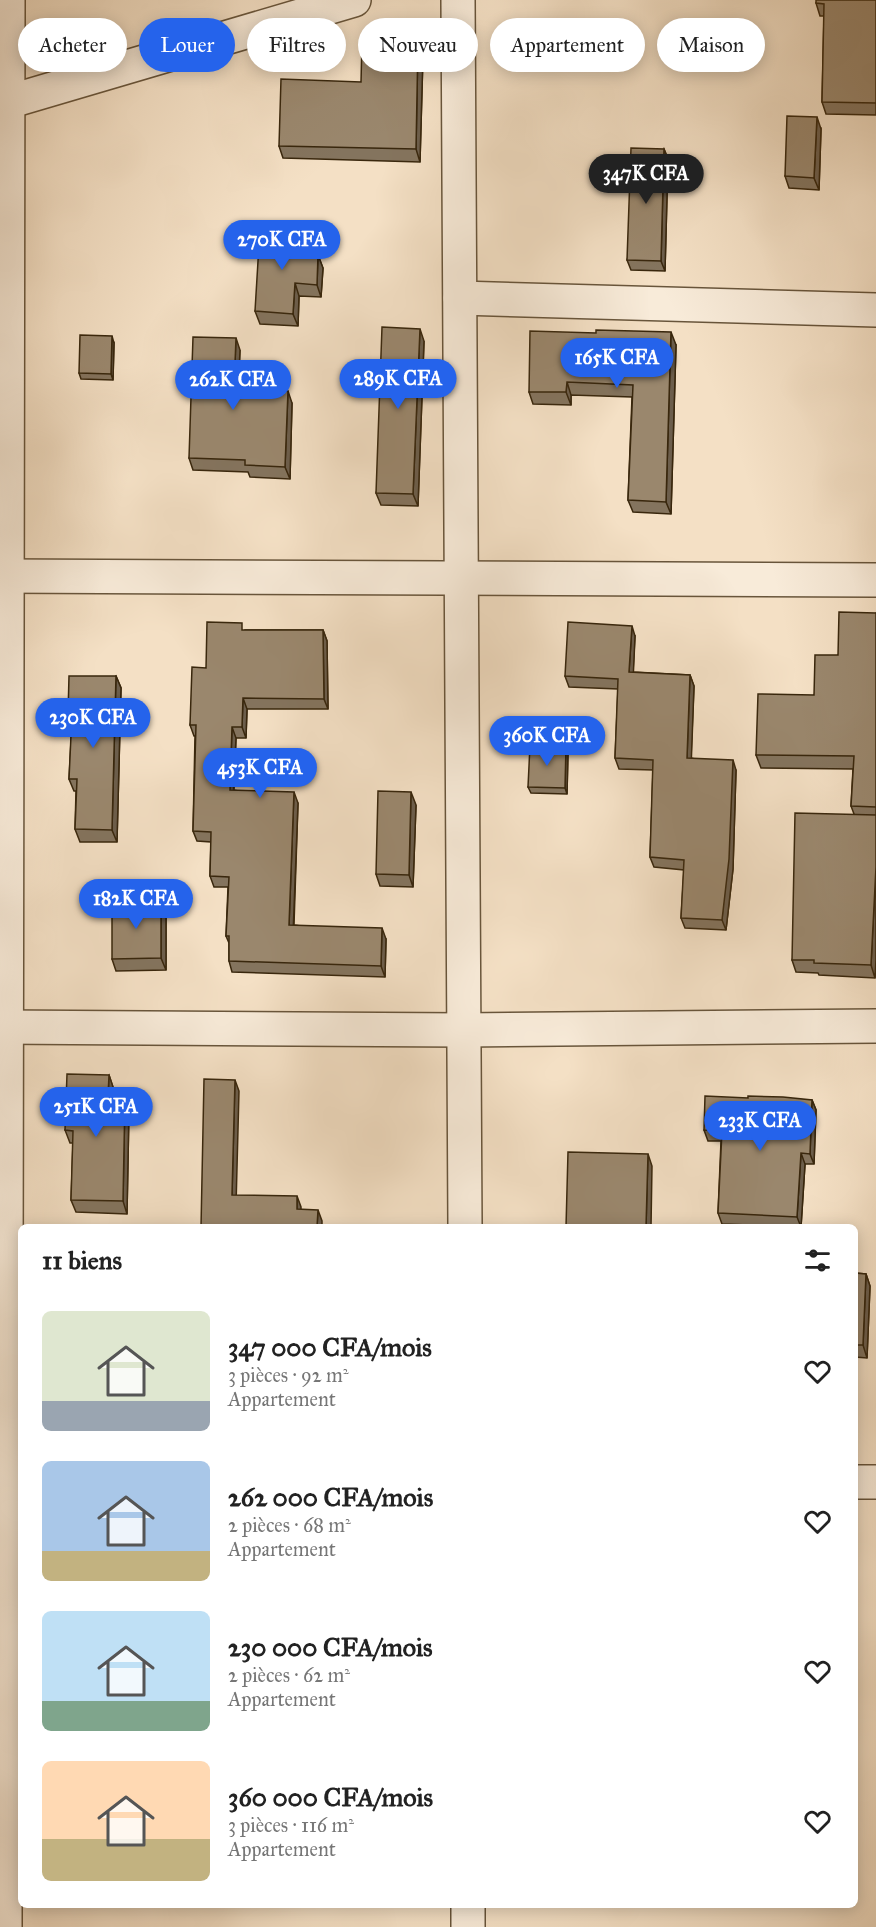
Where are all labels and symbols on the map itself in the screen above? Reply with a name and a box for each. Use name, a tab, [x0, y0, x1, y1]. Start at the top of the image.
pin: 347K CFA	[584, 154, 708, 205]
pin: 270K CFA	[220, 220, 344, 271]
pin: 165K CFA	[555, 338, 679, 389]
pin: 289K CFA	[336, 359, 460, 410]
pin: 262K CFA	[171, 360, 295, 411]
pin: 230K CFA	[31, 698, 155, 749]
pin: 360K CFA	[485, 716, 609, 767]
pin: 453K CFA	[198, 748, 322, 799]
pin: 182K CFA	[74, 879, 198, 930]
pin: 251K CFA	[34, 1087, 158, 1138]
pin: 233K CFA	[698, 1101, 822, 1152]

